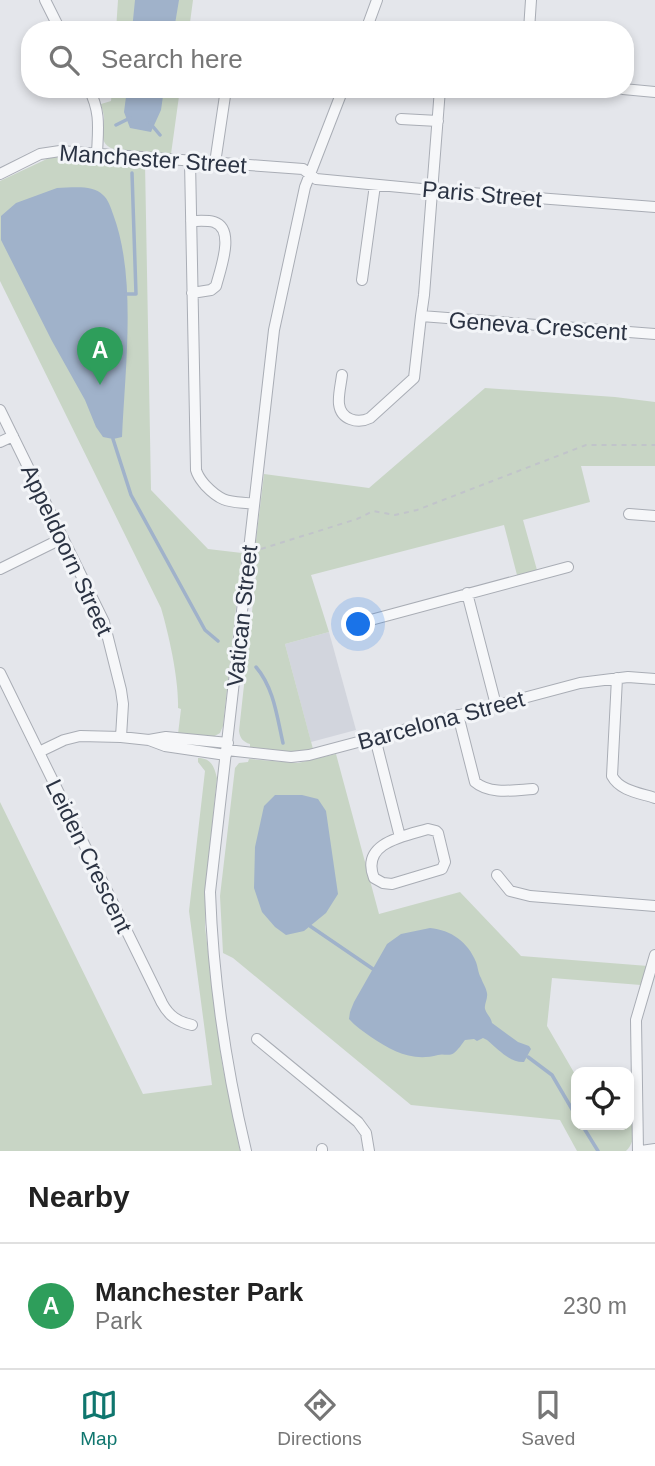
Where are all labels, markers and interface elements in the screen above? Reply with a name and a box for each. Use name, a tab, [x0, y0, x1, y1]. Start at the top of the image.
search box	[21, 21, 634, 98]
icon: search	[45, 41, 83, 79]
text: Search here	[101, 44, 243, 74]
street label: Manchester Street	[58, 139, 248, 179]
street label: Paris Street	[421, 176, 544, 212]
street label: Geneva Crescent	[448, 307, 629, 345]
pin: A	[77, 327, 123, 385]
street label: Appeldoorn Street	[16, 460, 118, 640]
street label: Vatican Street	[222, 543, 262, 688]
your location	[341, 607, 375, 641]
street label: Barcelona Street	[355, 685, 528, 755]
street label: Leiden Crescent	[41, 775, 138, 938]
map controls	[571, 1067, 634, 1130]
button: locate	[571, 1067, 634, 1130]
text: Nearby	[28, 1180, 130, 1213]
text: Manchester Park	[95, 1277, 303, 1307]
text: A	[43, 1293, 59, 1319]
text: 230 m	[563, 1293, 627, 1319]
text: Park	[95, 1308, 142, 1334]
tab: Map	[80, 1386, 118, 1450]
tab: Directions	[277, 1386, 362, 1450]
tab: Saved	[521, 1386, 575, 1450]

